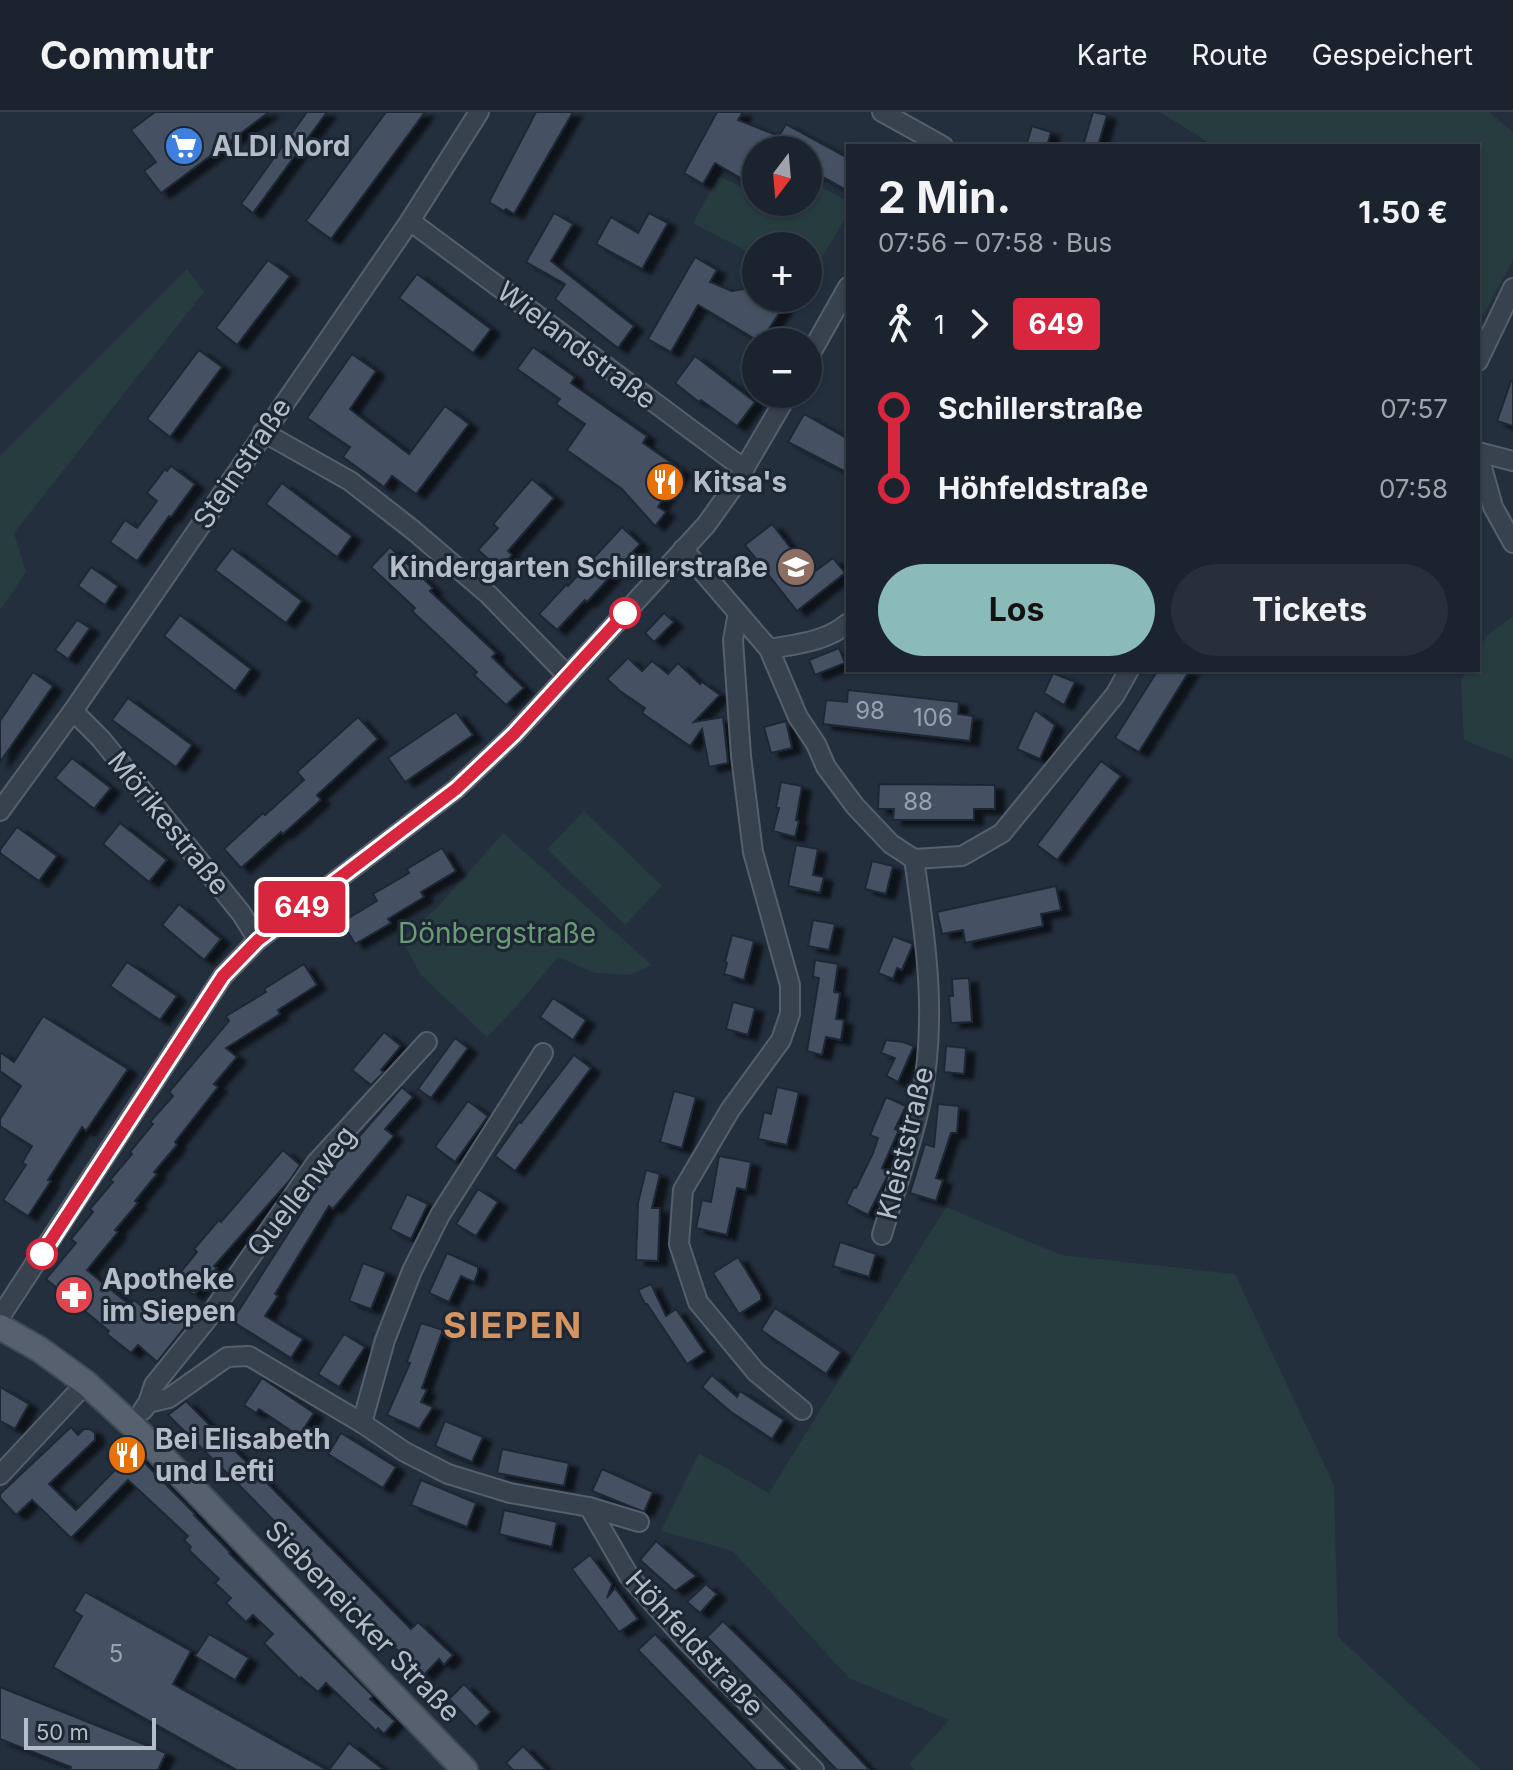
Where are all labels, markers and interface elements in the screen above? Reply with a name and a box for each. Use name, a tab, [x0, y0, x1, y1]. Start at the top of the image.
text: Commutr	[40, 32, 214, 78]
text: Karte	[1077, 38, 1148, 72]
text: Route	[1192, 38, 1268, 72]
text: Gespeichert	[1312, 38, 1473, 72]
supermarket icon: ALDI Nord	[163, 125, 205, 167]
place label: ALDI Nord	[212, 129, 350, 163]
north arrow	[742, 136, 822, 216]
map controls	[742, 136, 822, 408]
text: 2 Min.	[878, 170, 1011, 224]
text: 1.50 €	[1358, 194, 1448, 230]
text: 07:56 – 07:58 · Bus	[878, 227, 1112, 258]
button: +	[742, 232, 822, 312]
street label: Wielandstraße	[491, 274, 663, 416]
icon: walk	[878, 302, 922, 346]
icon: forward	[957, 302, 1001, 346]
text: 649	[1029, 307, 1084, 341]
text: 1	[934, 309, 945, 340]
button: −	[742, 328, 822, 408]
text: Schillerstraße	[938, 390, 1143, 426]
street label: Steinstraße	[186, 391, 298, 535]
text: 07:57	[1380, 393, 1448, 424]
restaurant icon: Kitsa's	[644, 461, 686, 503]
place label: Kitsa's	[693, 465, 787, 499]
text: Höhfeldstraße	[938, 470, 1148, 506]
text: 07:58	[1379, 473, 1448, 504]
school or university icon: Kindergarten Schillerstraße	[775, 546, 817, 588]
place label: Kindergarten Schillerstraße	[390, 550, 768, 584]
button: Los	[878, 564, 1155, 656]
button: Tickets	[1171, 564, 1448, 656]
unlabelled marker	[610, 598, 640, 628]
house number: 98	[855, 696, 885, 725]
house number: 106	[913, 703, 953, 732]
street label: Mörikestraße	[101, 744, 237, 902]
house number: 88	[903, 787, 933, 816]
line badge: 649	[256, 881, 348, 933]
text: 649	[274, 890, 330, 924]
park label: Dönbergstraße	[398, 916, 596, 950]
street label: Kleiststraße	[870, 1063, 940, 1223]
street label: Quellenweg	[239, 1119, 363, 1263]
unlabelled marker	[27, 1239, 57, 1269]
place label: Apotheke im Siepen	[102, 1262, 236, 1328]
pharmacy icon: Apotheke im Siepen	[53, 1274, 95, 1316]
district label: SIEPEN	[443, 1303, 583, 1347]
place label: Bei Elisabeth und Lefti	[155, 1422, 331, 1488]
restaurant icon: Bei Elisabeth und Lefti	[106, 1434, 148, 1476]
street label: Siebeneicker Straße	[258, 1513, 468, 1729]
street label: Höhfeldstraße	[619, 1563, 771, 1723]
house number: 5	[109, 1639, 123, 1668]
scale bar	[24, 1714, 156, 1750]
text: 50 m	[36, 1719, 89, 1745]

